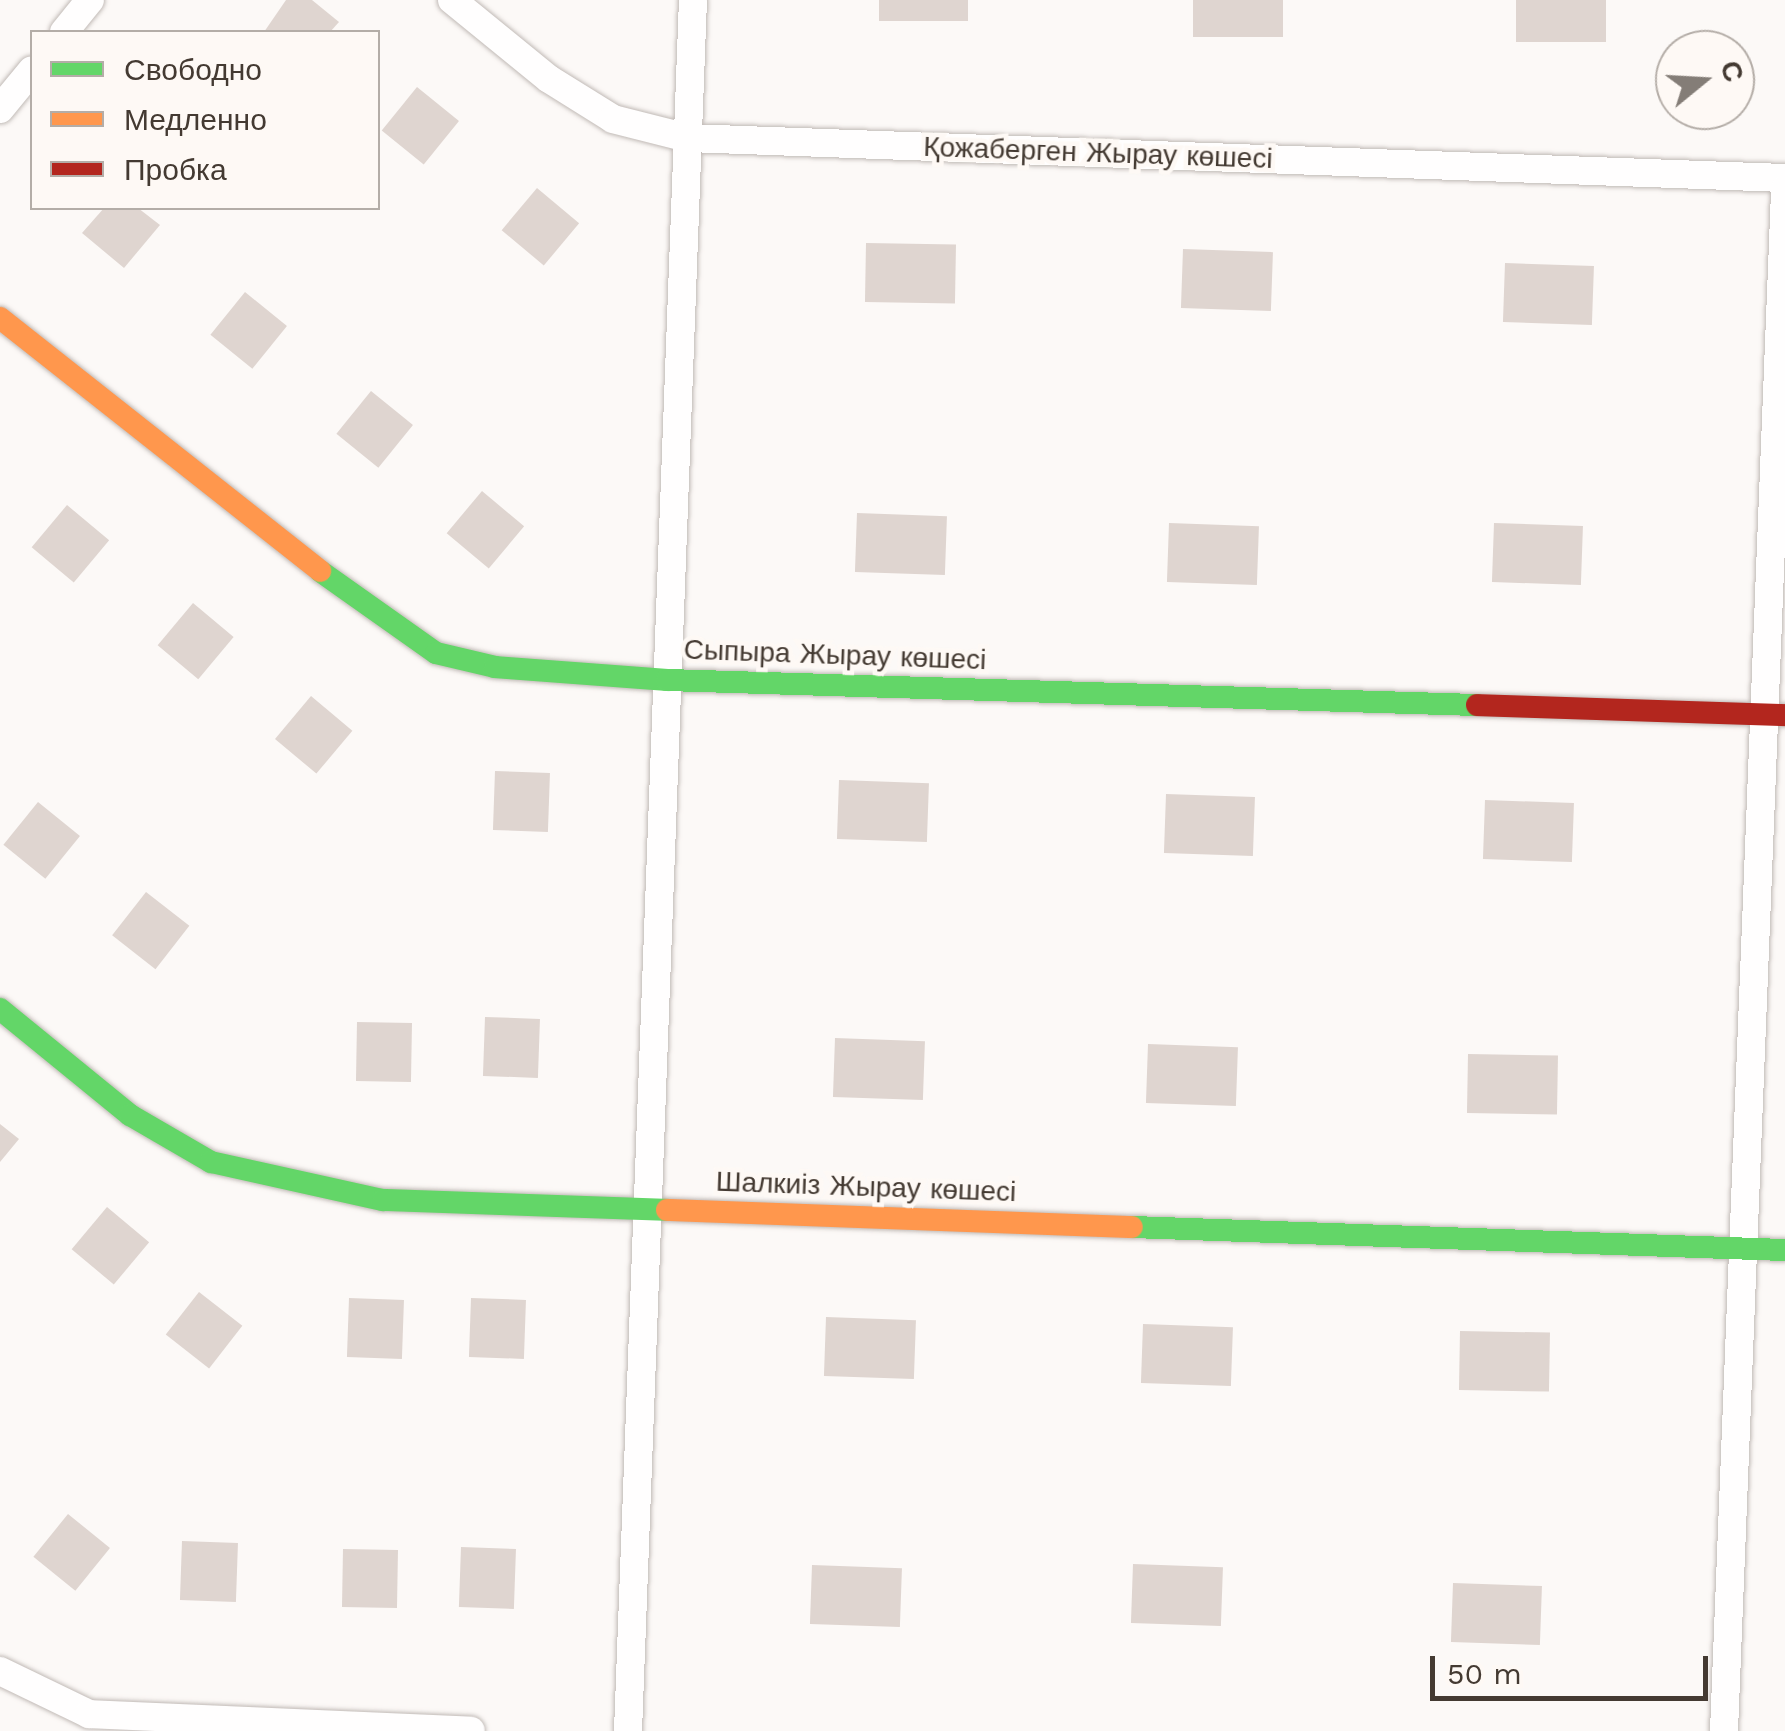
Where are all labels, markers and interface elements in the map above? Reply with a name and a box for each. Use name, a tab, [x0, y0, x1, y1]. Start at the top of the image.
legend	[30, 30, 380, 210]
north arrow	[1655, 30, 1755, 130]
text: Свободно	[124, 52, 262, 87]
text: С	[1713, 56, 1751, 86]
text: Медленно	[124, 102, 267, 137]
street label: Қожаберген Жырау көшесі	[923, 130, 1273, 176]
text: Пробка	[124, 152, 227, 187]
street label: Сыпыра Жырау көшесі	[683, 633, 987, 677]
street label: Шалкиіз Жырау көшесі	[715, 1165, 1017, 1209]
scale bar	[1435, 1636, 1712, 1698]
text: 50 m	[1447, 1656, 1522, 1691]

